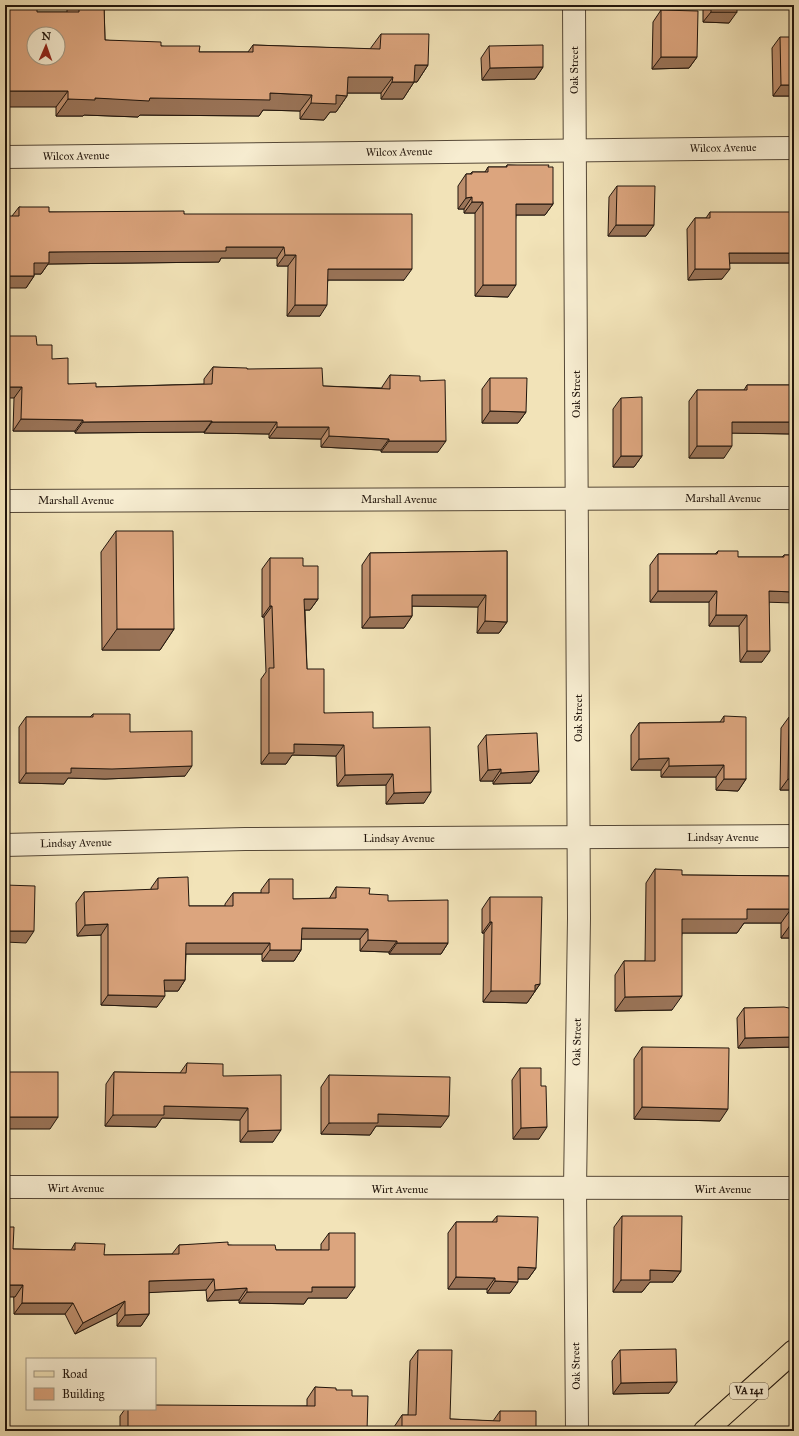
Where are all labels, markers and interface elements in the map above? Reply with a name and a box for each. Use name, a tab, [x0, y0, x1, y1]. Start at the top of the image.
north arrow	[26, 26, 66, 66]
text: N	[41, 30, 52, 43]
street label: Oak Street	[568, 46, 581, 94]
street label: Wilcox Avenue	[689, 141, 757, 155]
street label: Wilcox Avenue	[365, 145, 433, 159]
street label: Wilcox Avenue	[42, 149, 110, 163]
street label: Oak Street	[570, 370, 583, 418]
street label: Marshall Avenue	[685, 492, 762, 505]
street label: Marshall Avenue	[361, 493, 438, 506]
street label: Marshall Avenue	[38, 494, 115, 507]
street label: Oak Street	[572, 694, 585, 742]
street label: Lindsay Avenue	[687, 831, 759, 844]
street label: Lindsay Avenue	[363, 832, 435, 845]
street label: Lindsay Avenue	[40, 836, 112, 850]
street label: Oak Street	[570, 1018, 584, 1066]
street label: Wirt Avenue	[48, 1182, 105, 1195]
street label: Wirt Avenue	[372, 1183, 429, 1196]
street label: Wirt Avenue	[695, 1183, 752, 1196]
street label: Oak Street	[569, 1342, 583, 1390]
legend	[26, 1358, 156, 1410]
text: Road	[62, 1367, 88, 1381]
road number: VA 141	[730, 1383, 768, 1399]
text: Building	[62, 1387, 105, 1402]

